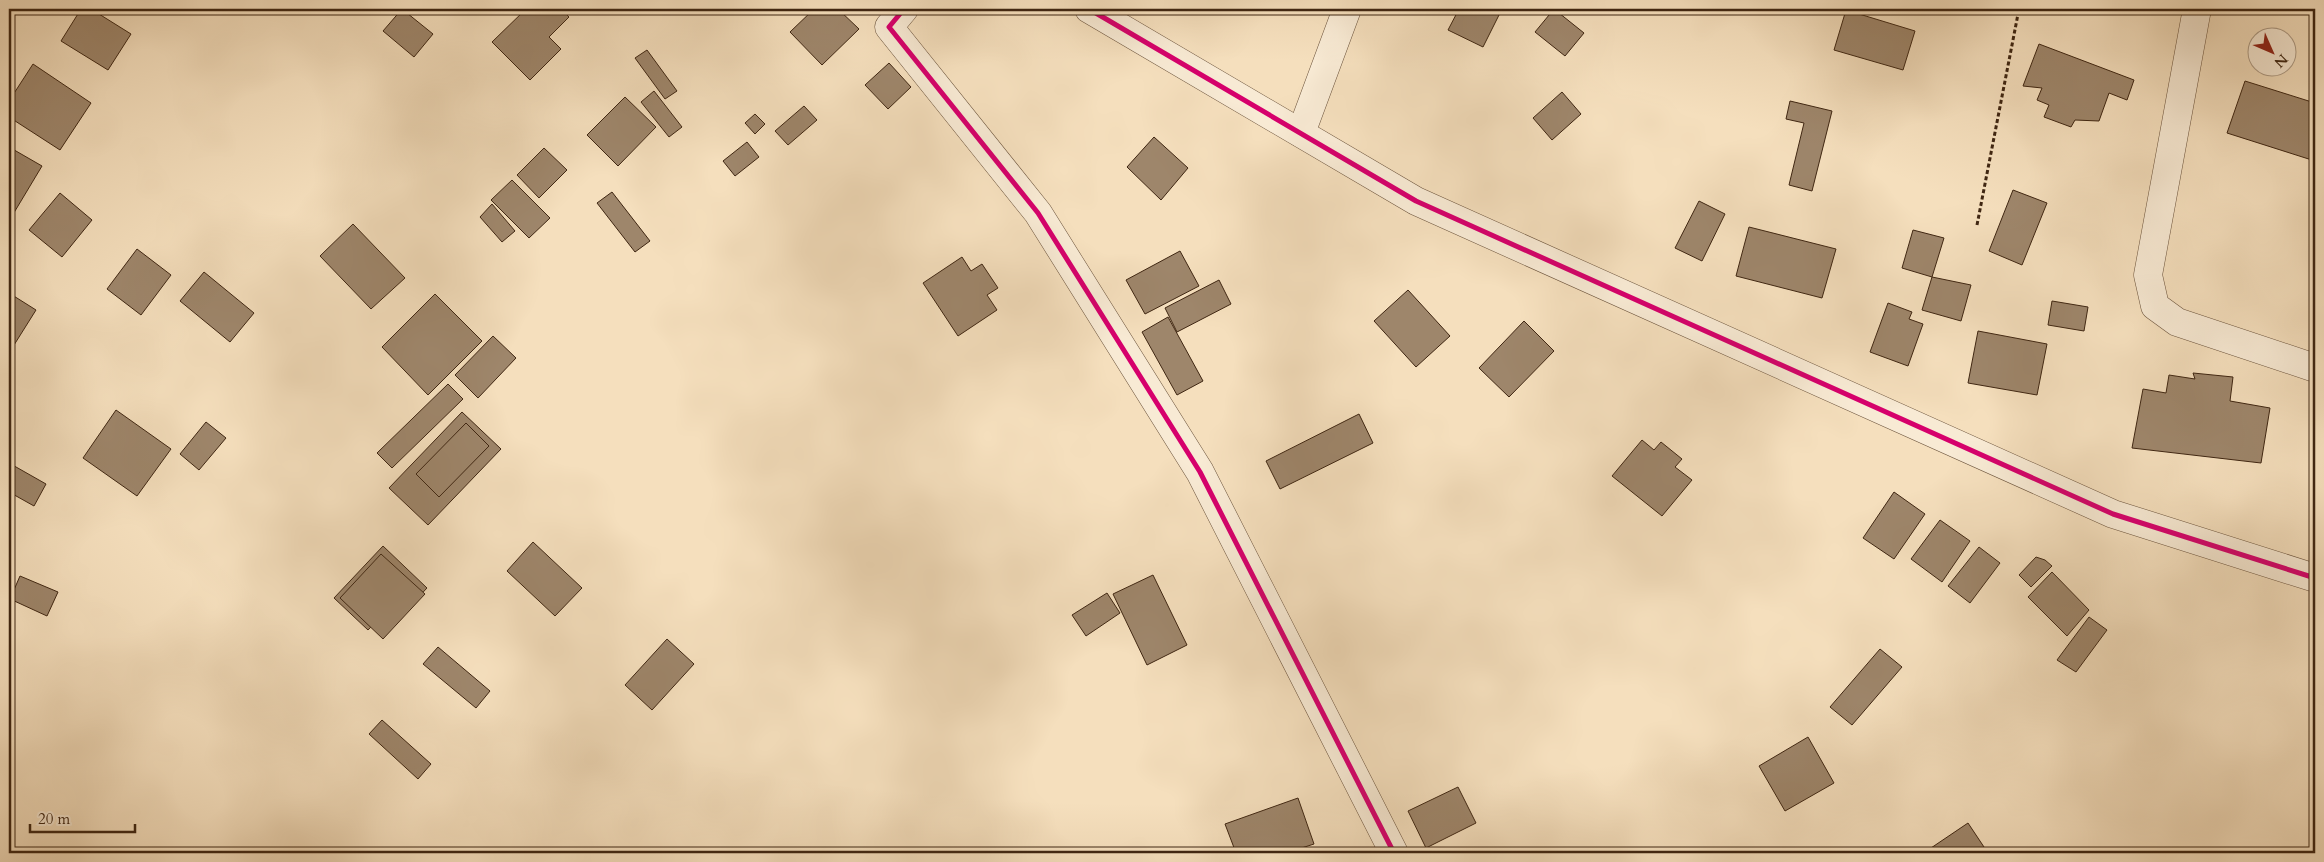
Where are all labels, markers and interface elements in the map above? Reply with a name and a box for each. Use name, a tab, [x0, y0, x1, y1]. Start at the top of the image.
north arrow	[2246, 28, 2296, 78]
text: N	[2270, 50, 2292, 72]
scale bar	[30, 802, 135, 834]
text: 20 m	[38, 809, 70, 829]

